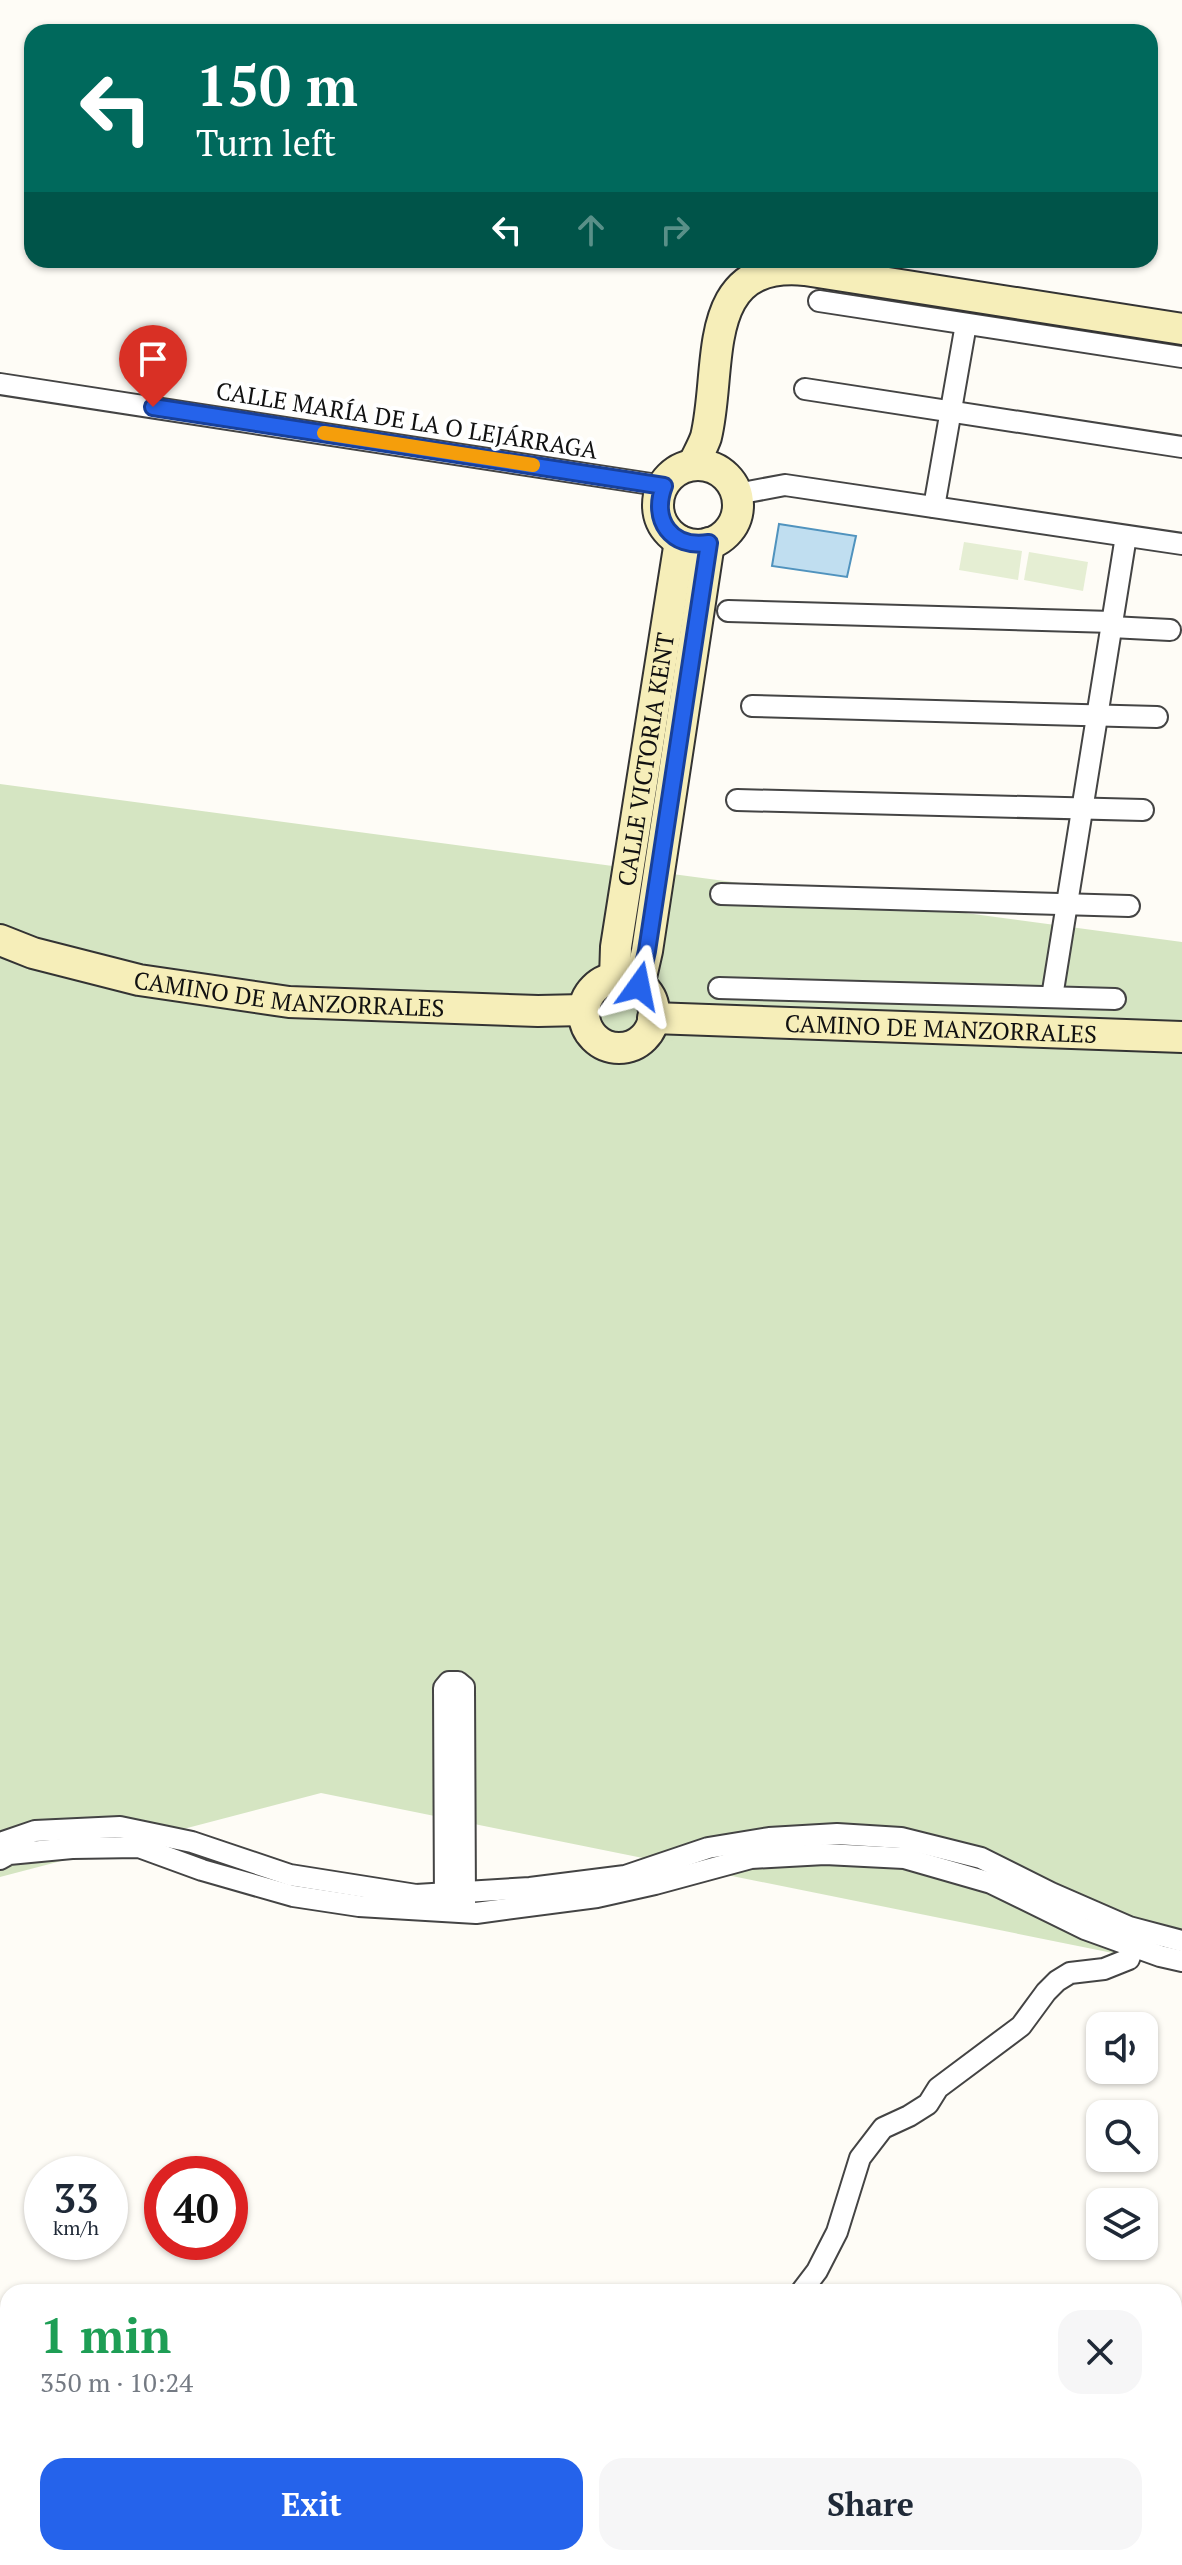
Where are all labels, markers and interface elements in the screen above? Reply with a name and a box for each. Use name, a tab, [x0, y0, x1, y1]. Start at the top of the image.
text: 150 m	[196, 48, 358, 122]
icon: left	[64, 56, 168, 160]
text: Turn left	[196, 119, 336, 166]
icon: left	[485, 208, 529, 252]
icon: ahead	[569, 208, 613, 252]
icon: right	[653, 208, 697, 252]
pin	[119, 325, 187, 407]
icon: arrive	[131, 337, 175, 381]
street label: CALLE MARÍA DE LA O LEJÁRRAGA	[214, 374, 601, 466]
street label: CALLE VICTORIA KENT	[610, 630, 681, 888]
position arrow	[597, 944, 681, 1028]
street label: CAMINO DE MANZORRALES	[132, 963, 445, 1024]
street label: CAMINO DE MANZORRALES	[784, 1007, 1097, 1050]
map controls	[1086, 2012, 1158, 2260]
button: sound	[1086, 2012, 1158, 2084]
button: search	[1086, 2100, 1158, 2172]
speed limit sign: 40	[144, 2156, 248, 2260]
text: 33	[53, 2171, 99, 2224]
button: layers	[1086, 2188, 1158, 2260]
text: km/h	[53, 2214, 99, 2241]
text: 1 min	[40, 2303, 171, 2367]
button: close	[1058, 2310, 1142, 2394]
text: 350 m · 10:24	[40, 2365, 193, 2399]
button: Exit	[40, 2458, 583, 2550]
button: Share	[599, 2458, 1142, 2550]

